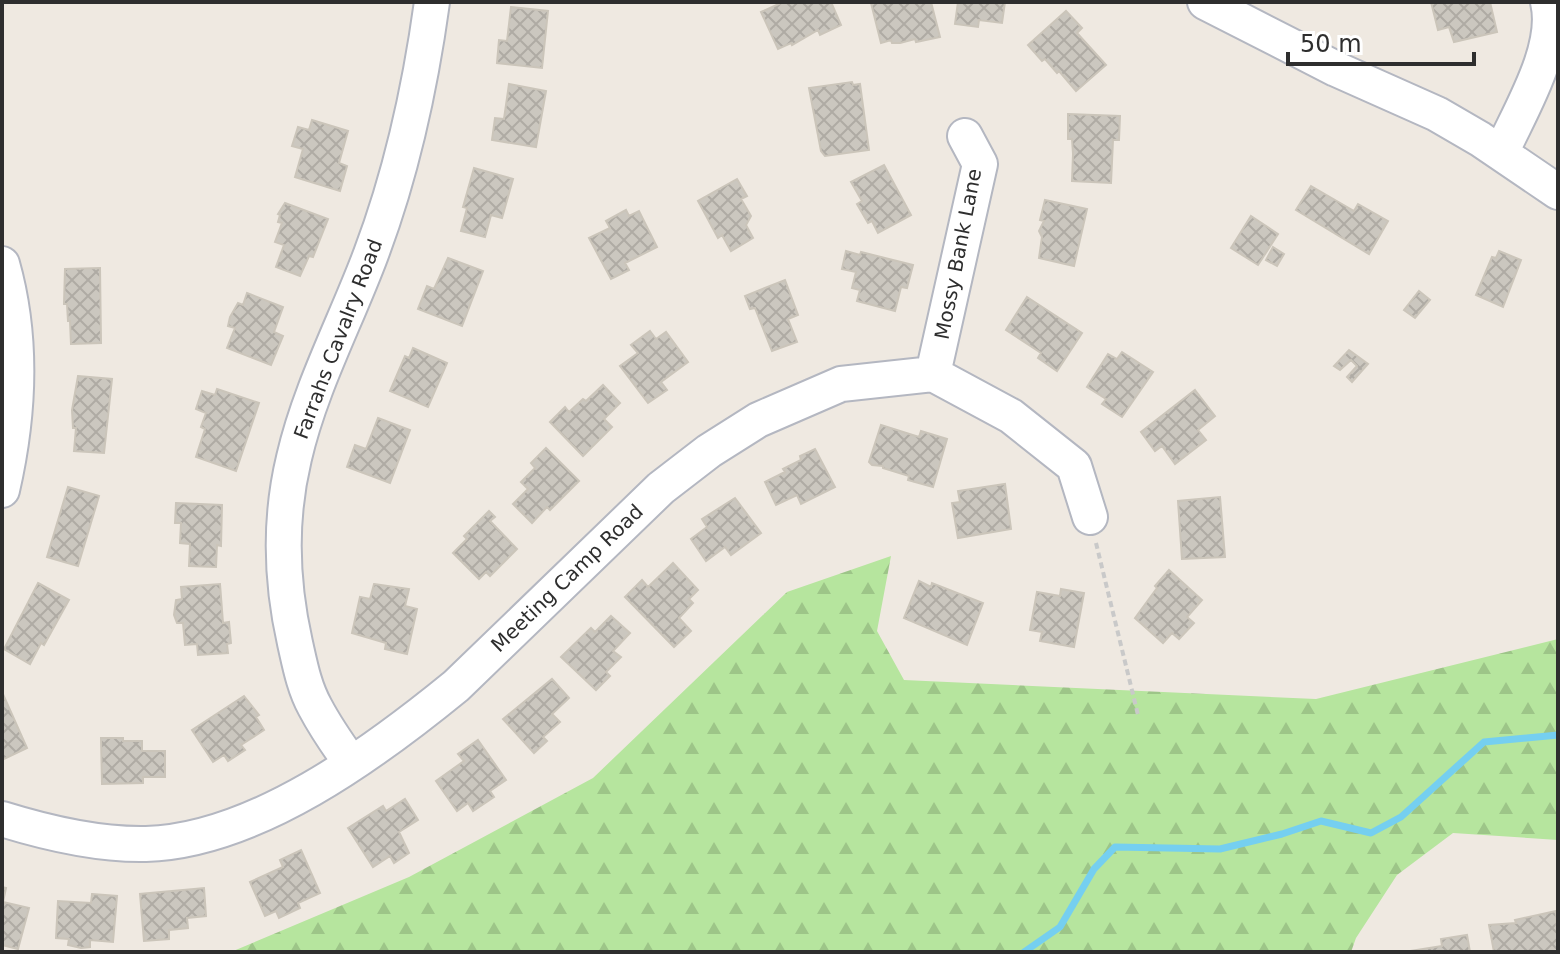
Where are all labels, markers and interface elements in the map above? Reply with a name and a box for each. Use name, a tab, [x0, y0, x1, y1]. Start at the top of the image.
scale bar	[1288, 16, 1474, 66]
text: 50 m	[1300, 30, 1362, 58]
street label: Mossy Bank Lane	[930, 167, 986, 341]
street label: Farrahs Cavalry Road	[289, 236, 387, 442]
street label: Meeting Camp Road	[486, 499, 648, 657]

